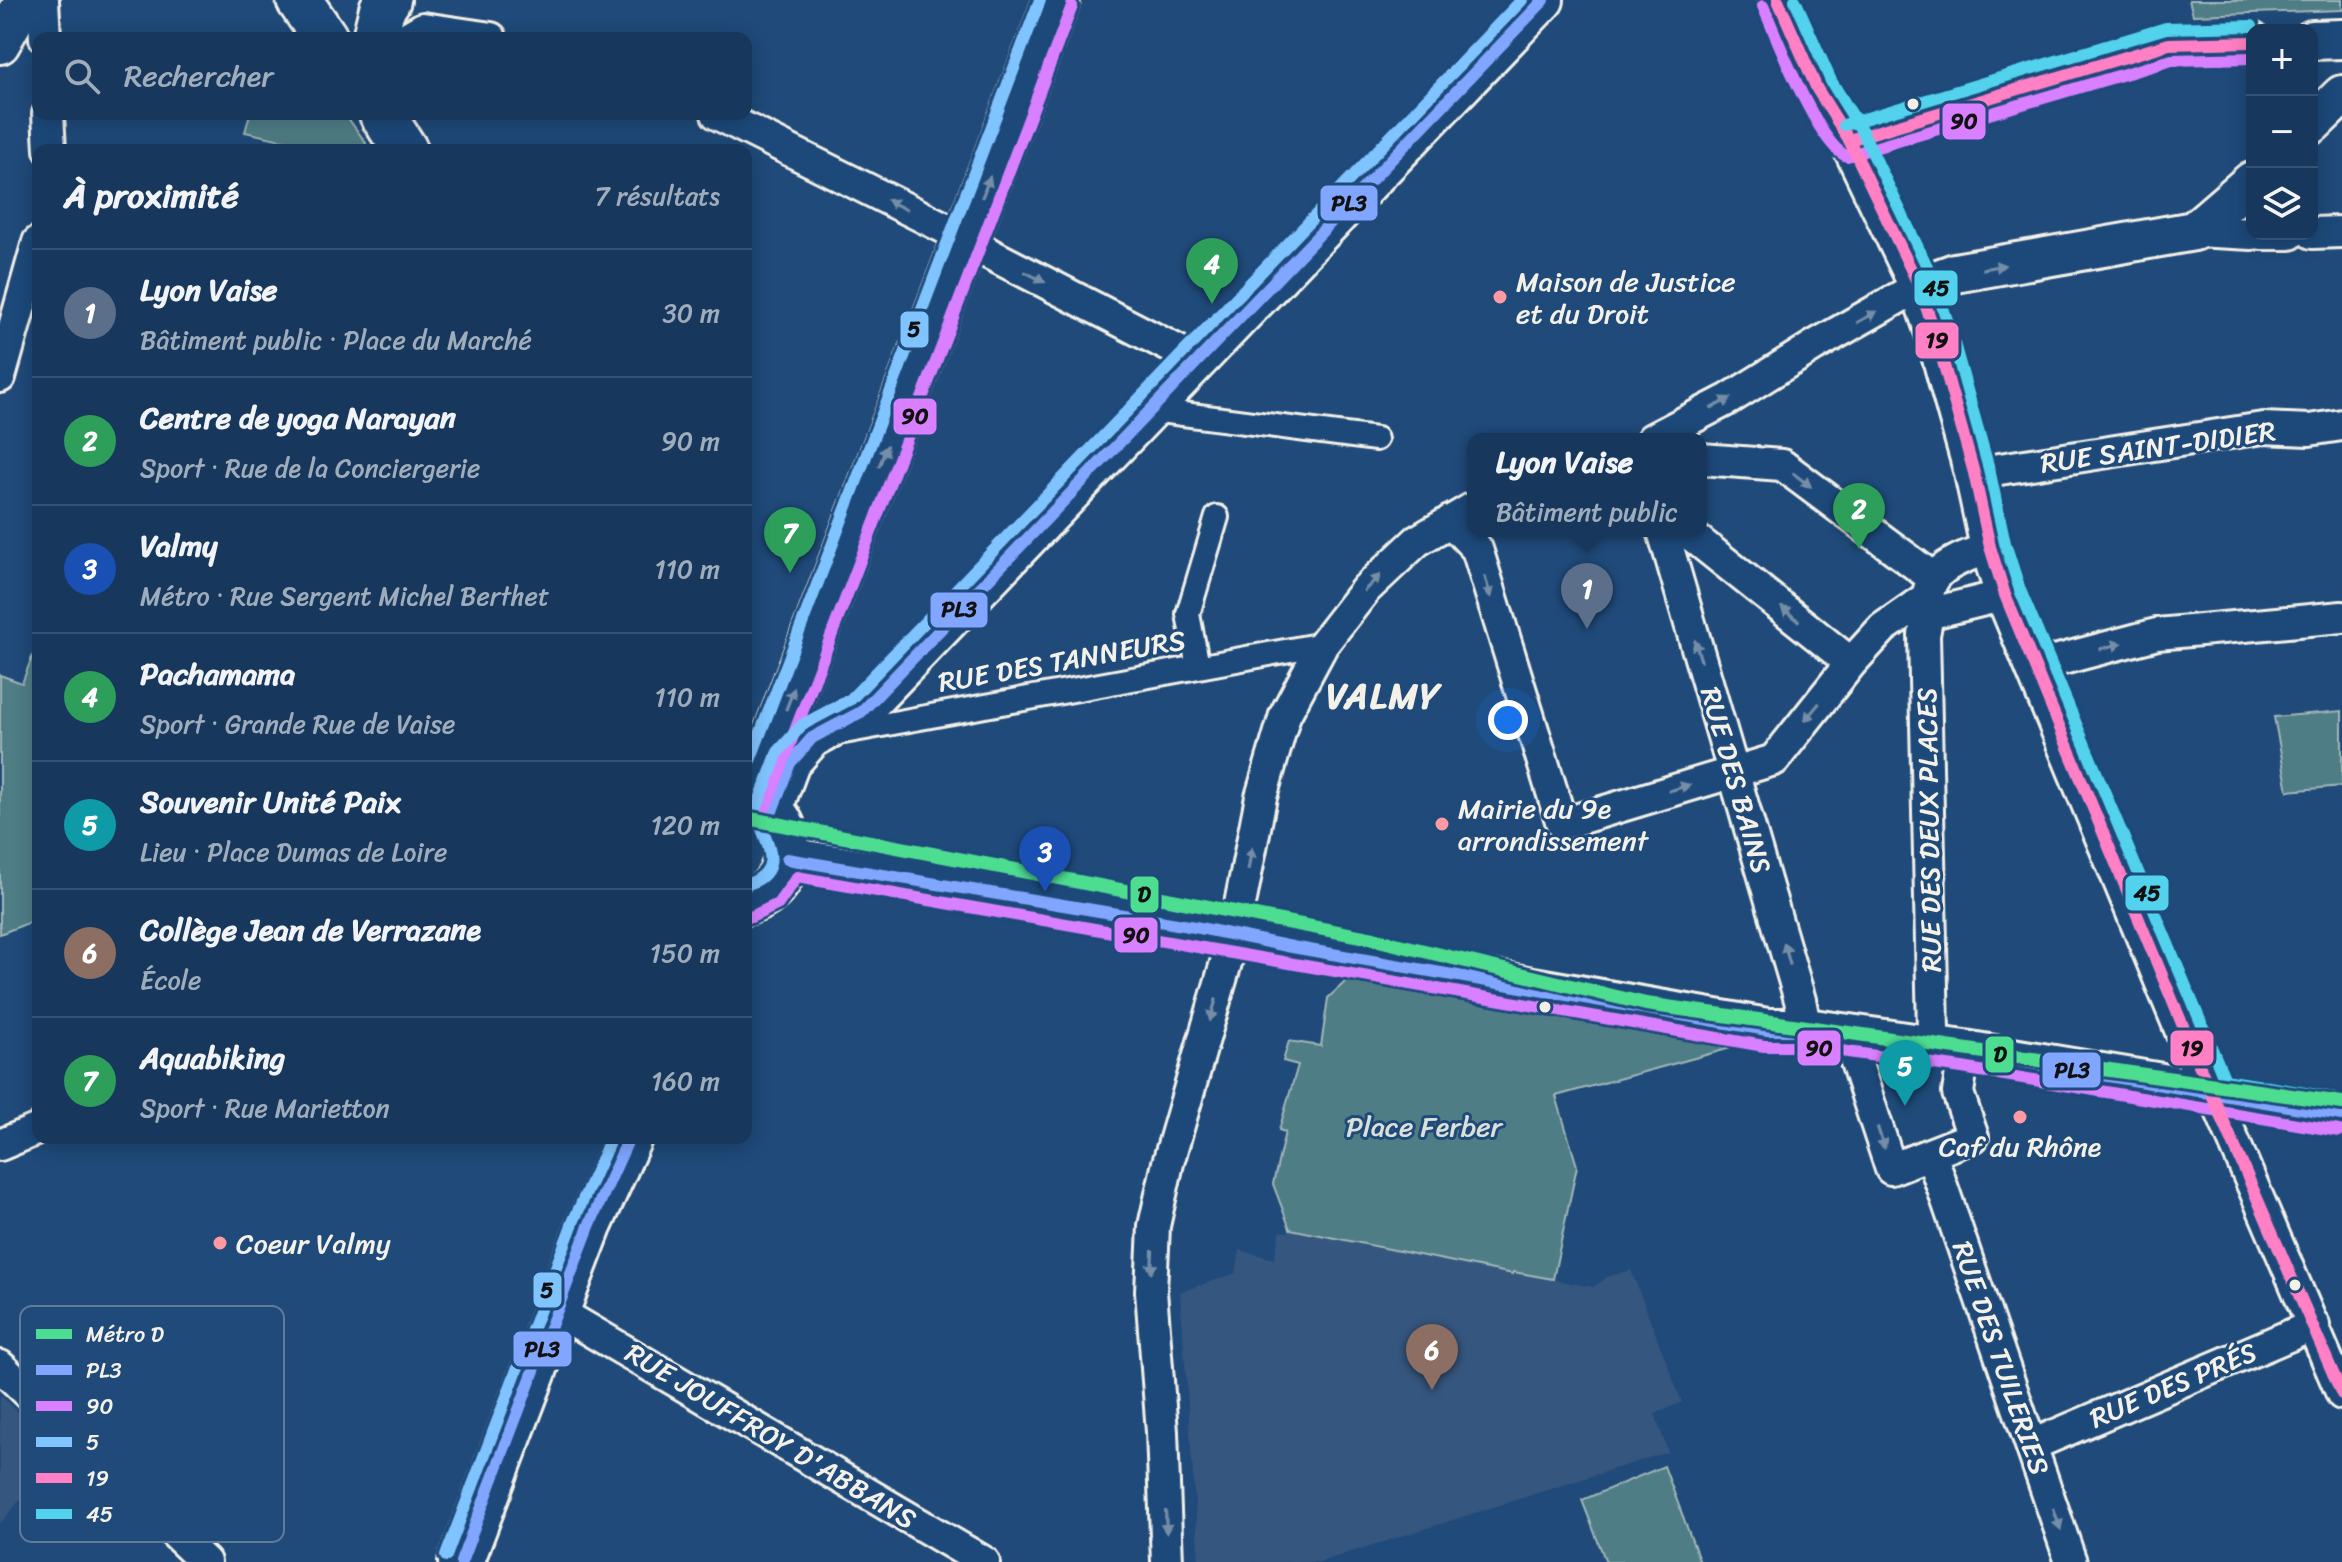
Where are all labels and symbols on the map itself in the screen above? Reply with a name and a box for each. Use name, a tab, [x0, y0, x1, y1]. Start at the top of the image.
unlabelled marker	[1905, 96, 1921, 112]
line badge: 90	[1941, 102, 1987, 141]
text: 90	[1950, 102, 1978, 141]
one-way arrow	[980, 175, 993, 199]
line badge: PL3	[1319, 184, 1379, 222]
text: PL3	[1331, 184, 1367, 223]
one-way arrow	[885, 198, 908, 212]
pin: 4	[1186, 238, 1238, 304]
place label: Maison de Justice et du Droit	[1516, 257, 1736, 338]
one-way arrow	[1982, 260, 2007, 272]
line badge: 45	[1913, 269, 1959, 307]
text: 45	[1921, 269, 1950, 308]
one-way arrow	[1023, 270, 1046, 283]
marker: Maison de Justice et du Droit	[1491, 288, 1509, 306]
line badge: 5	[899, 310, 930, 349]
text: 5	[907, 310, 921, 349]
one-way arrow	[1856, 310, 1878, 324]
line badge: 19	[1914, 321, 1960, 360]
text: 19	[1926, 321, 1949, 360]
one-way arrow	[1709, 396, 1732, 410]
line badge: 90	[892, 397, 938, 436]
text: 90	[901, 397, 929, 436]
street label: RUE SAINT-DIDIER	[2037, 406, 2279, 488]
one-way arrow	[877, 444, 890, 468]
one-way arrow	[1792, 472, 1812, 488]
pin: 2	[1833, 483, 1885, 549]
pin: 7	[764, 507, 816, 573]
pin: 1	[1561, 563, 1613, 629]
one-way arrow	[1362, 575, 1381, 593]
one-way arrow	[1483, 575, 1495, 599]
text: PL3	[941, 590, 977, 629]
line badge: PL3	[929, 591, 989, 629]
one-way arrow	[1780, 607, 1800, 623]
street label: RUE DES TANNEURS	[934, 615, 1190, 707]
one-way arrow	[1691, 639, 1704, 663]
one-way arrow	[2098, 639, 2123, 651]
district label: VALMY	[1326, 664, 1443, 728]
street label: RUE DES BAINS	[1686, 681, 1786, 879]
one-way arrow	[784, 687, 797, 711]
street label: RUE DES DEUX PLACES	[1902, 687, 1956, 973]
your location	[1488, 700, 1528, 740]
one-way arrow	[1805, 702, 1821, 722]
one-way arrow	[1668, 781, 1692, 794]
place label: Mairie du 9e arrondissement	[1458, 784, 1650, 865]
marker: Mairie du 9e arrondissement	[1433, 815, 1451, 833]
pin: 3	[1019, 826, 1071, 892]
one-way arrow	[1244, 846, 1256, 871]
line badge: 45	[2124, 874, 2170, 912]
text: 45	[2132, 874, 2161, 913]
line badge: D	[1129, 875, 1160, 914]
text: D	[1137, 875, 1151, 914]
line badge: 90	[1113, 916, 1159, 954]
text: 90	[1122, 916, 1150, 955]
one-way arrow	[1780, 942, 1793, 966]
one-way arrow	[1206, 999, 1219, 1023]
unlabelled marker	[1537, 999, 1553, 1015]
line badge: 90	[1796, 1029, 1842, 1067]
text: 90	[1805, 1029, 1833, 1068]
line badge: 19	[2169, 1029, 2215, 1067]
text: 19	[2181, 1029, 2204, 1068]
line badge: D	[1984, 1035, 2015, 1074]
text: D	[1993, 1035, 2007, 1074]
pin: 5	[1879, 1040, 1931, 1106]
line badge: PL3	[2041, 1051, 2102, 1089]
text: PL3	[2054, 1051, 2090, 1090]
park label: Place Ferber	[1346, 1102, 1504, 1151]
marker: Caf du Rhône	[2011, 1108, 2029, 1126]
place label: Caf du Rhône	[1939, 1122, 2101, 1171]
one-way arrow	[1875, 1127, 1887, 1151]
place label: Coeur Valmy	[236, 1219, 391, 1268]
marker: Coeur Valmy	[211, 1234, 229, 1252]
street label: RUE DES TUILERIES	[1938, 1234, 2064, 1482]
one-way arrow	[1146, 1250, 1159, 1275]
line badge: 5	[532, 1271, 563, 1309]
text: 5	[540, 1271, 554, 1310]
unlabelled marker	[2287, 1277, 2303, 1293]
legend	[20, 1306, 284, 1542]
text: Métro D	[86, 1315, 164, 1354]
pin: 6	[1406, 1324, 1458, 1390]
street label: RUE DES PRÉS	[2082, 1328, 2264, 1442]
street label: RUE JOUFFROY D'ABBANS	[616, 1329, 926, 1543]
line badge: PL3	[512, 1330, 573, 1368]
text: PL3	[524, 1330, 560, 1369]
text: PL3	[86, 1351, 122, 1390]
text: 90	[86, 1387, 113, 1426]
text: 5	[86, 1423, 99, 1462]
text: 19	[86, 1459, 109, 1498]
text: 45	[86, 1495, 113, 1534]
one-way arrow	[2051, 1507, 2063, 1531]
one-way arrow	[1159, 1510, 1172, 1535]

